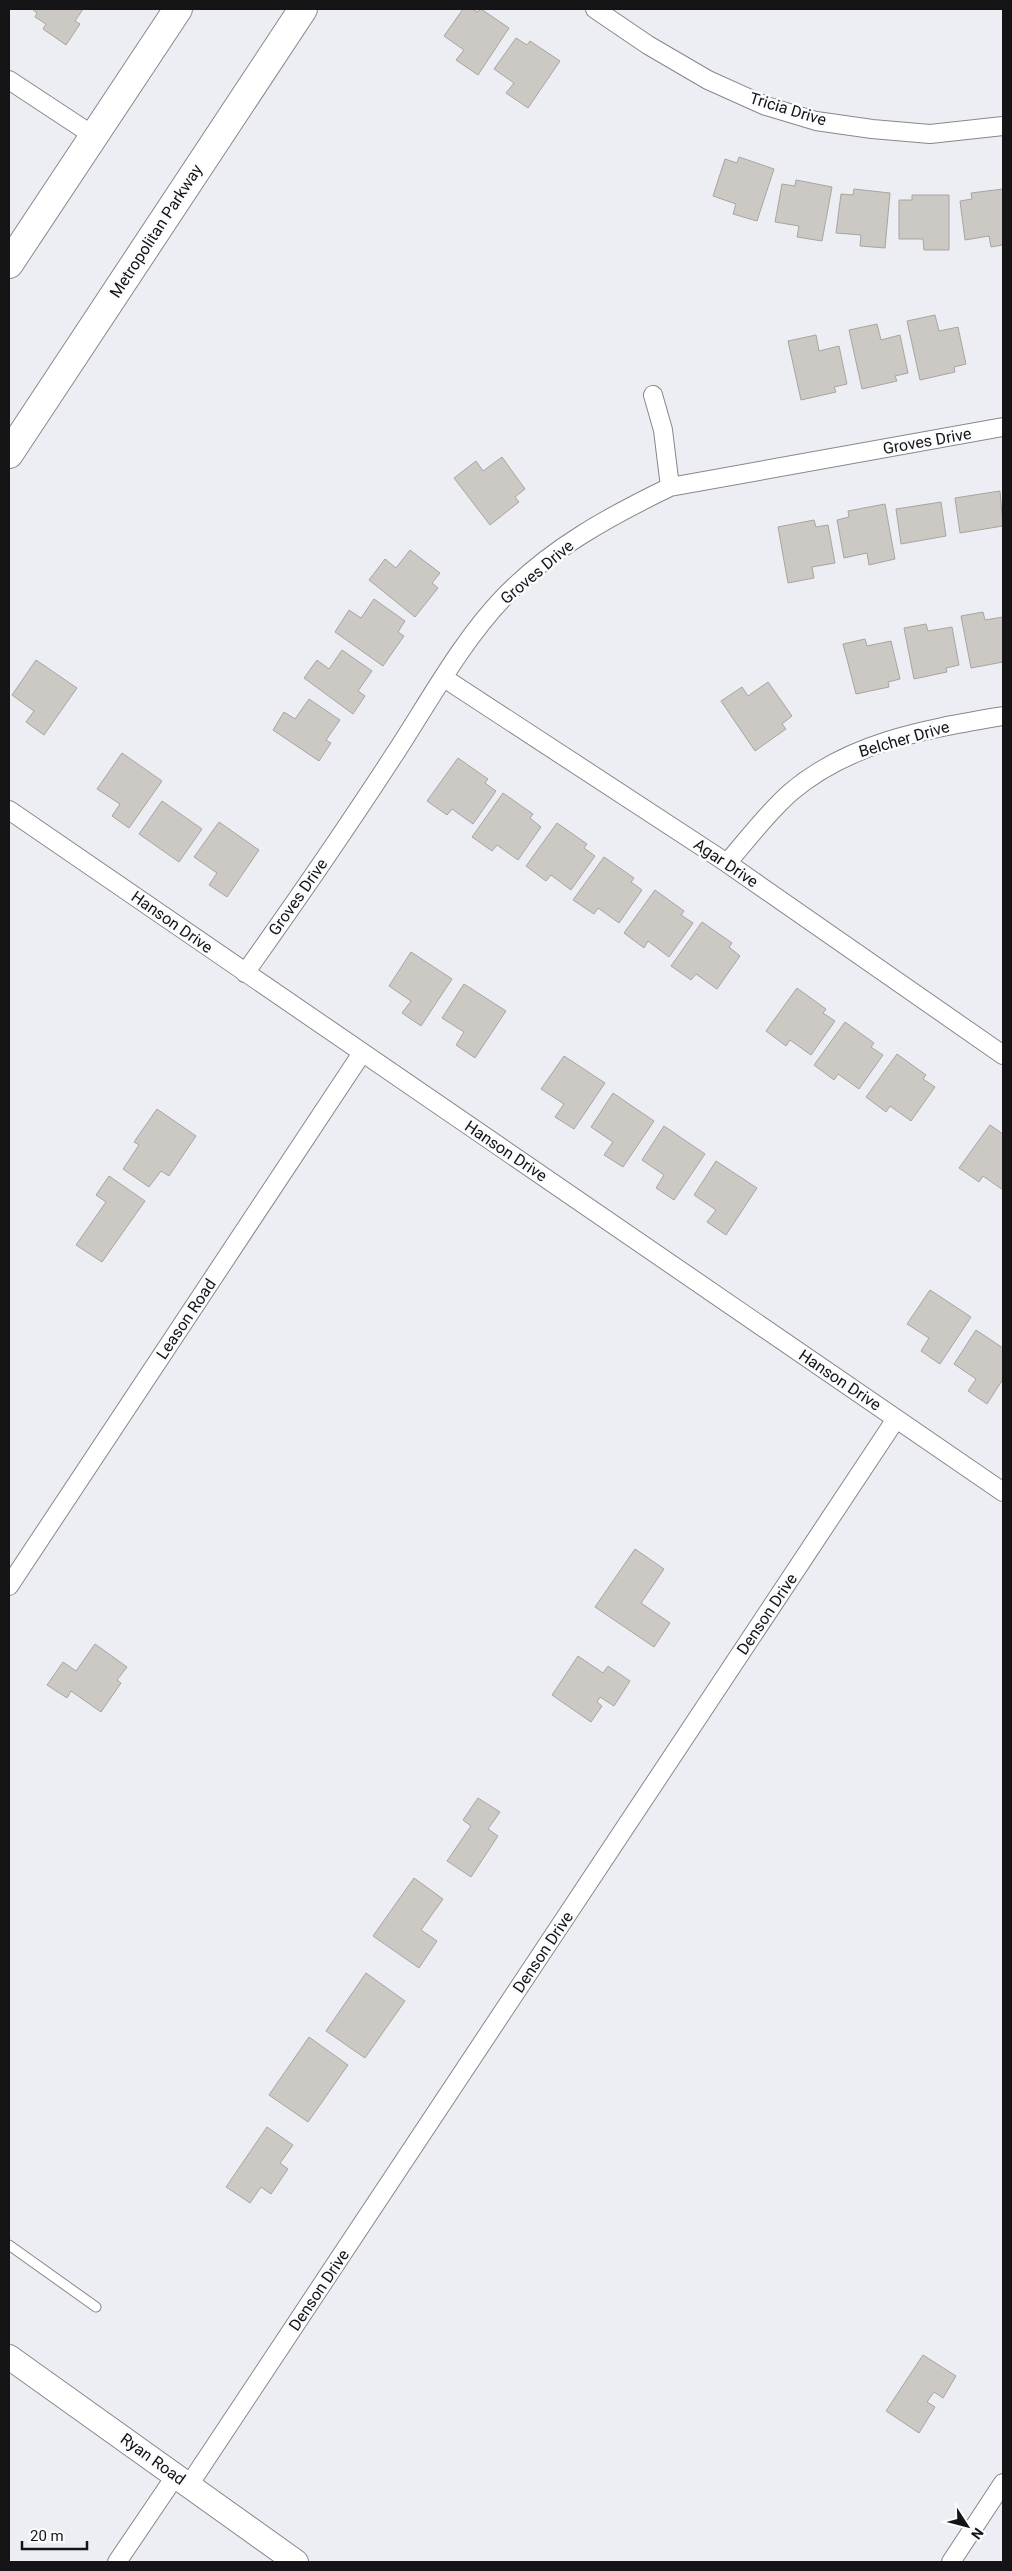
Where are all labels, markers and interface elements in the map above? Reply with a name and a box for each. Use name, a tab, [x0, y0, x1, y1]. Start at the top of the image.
street label: Tricia Drive	[747, 88, 829, 130]
street label: Metropolitan Parkway	[106, 160, 206, 301]
street label: Groves Drive	[881, 424, 973, 458]
street label: Groves Drive	[497, 536, 577, 608]
street label: Belcher Drive	[857, 717, 951, 761]
street label: Agar Drive	[690, 835, 762, 891]
street label: Groves Drive	[265, 855, 331, 939]
street label: Hanson Drive	[128, 887, 216, 957]
street label: Hanson Drive	[461, 1117, 551, 1185]
street label: Leason Road	[152, 1275, 220, 1363]
street label: Hanson Drive	[795, 1346, 885, 1414]
street label: Denson Drive	[733, 1570, 801, 1658]
street label: Denson Drive	[509, 1908, 577, 1996]
street label: Denson Drive	[285, 2246, 353, 2334]
street label: Ryan Road	[117, 2429, 189, 2489]
north arrow	[942, 2501, 992, 2551]
scale bar	[22, 2518, 88, 2550]
text: N	[968, 2525, 987, 2542]
text: 20 m	[30, 2527, 64, 2545]

